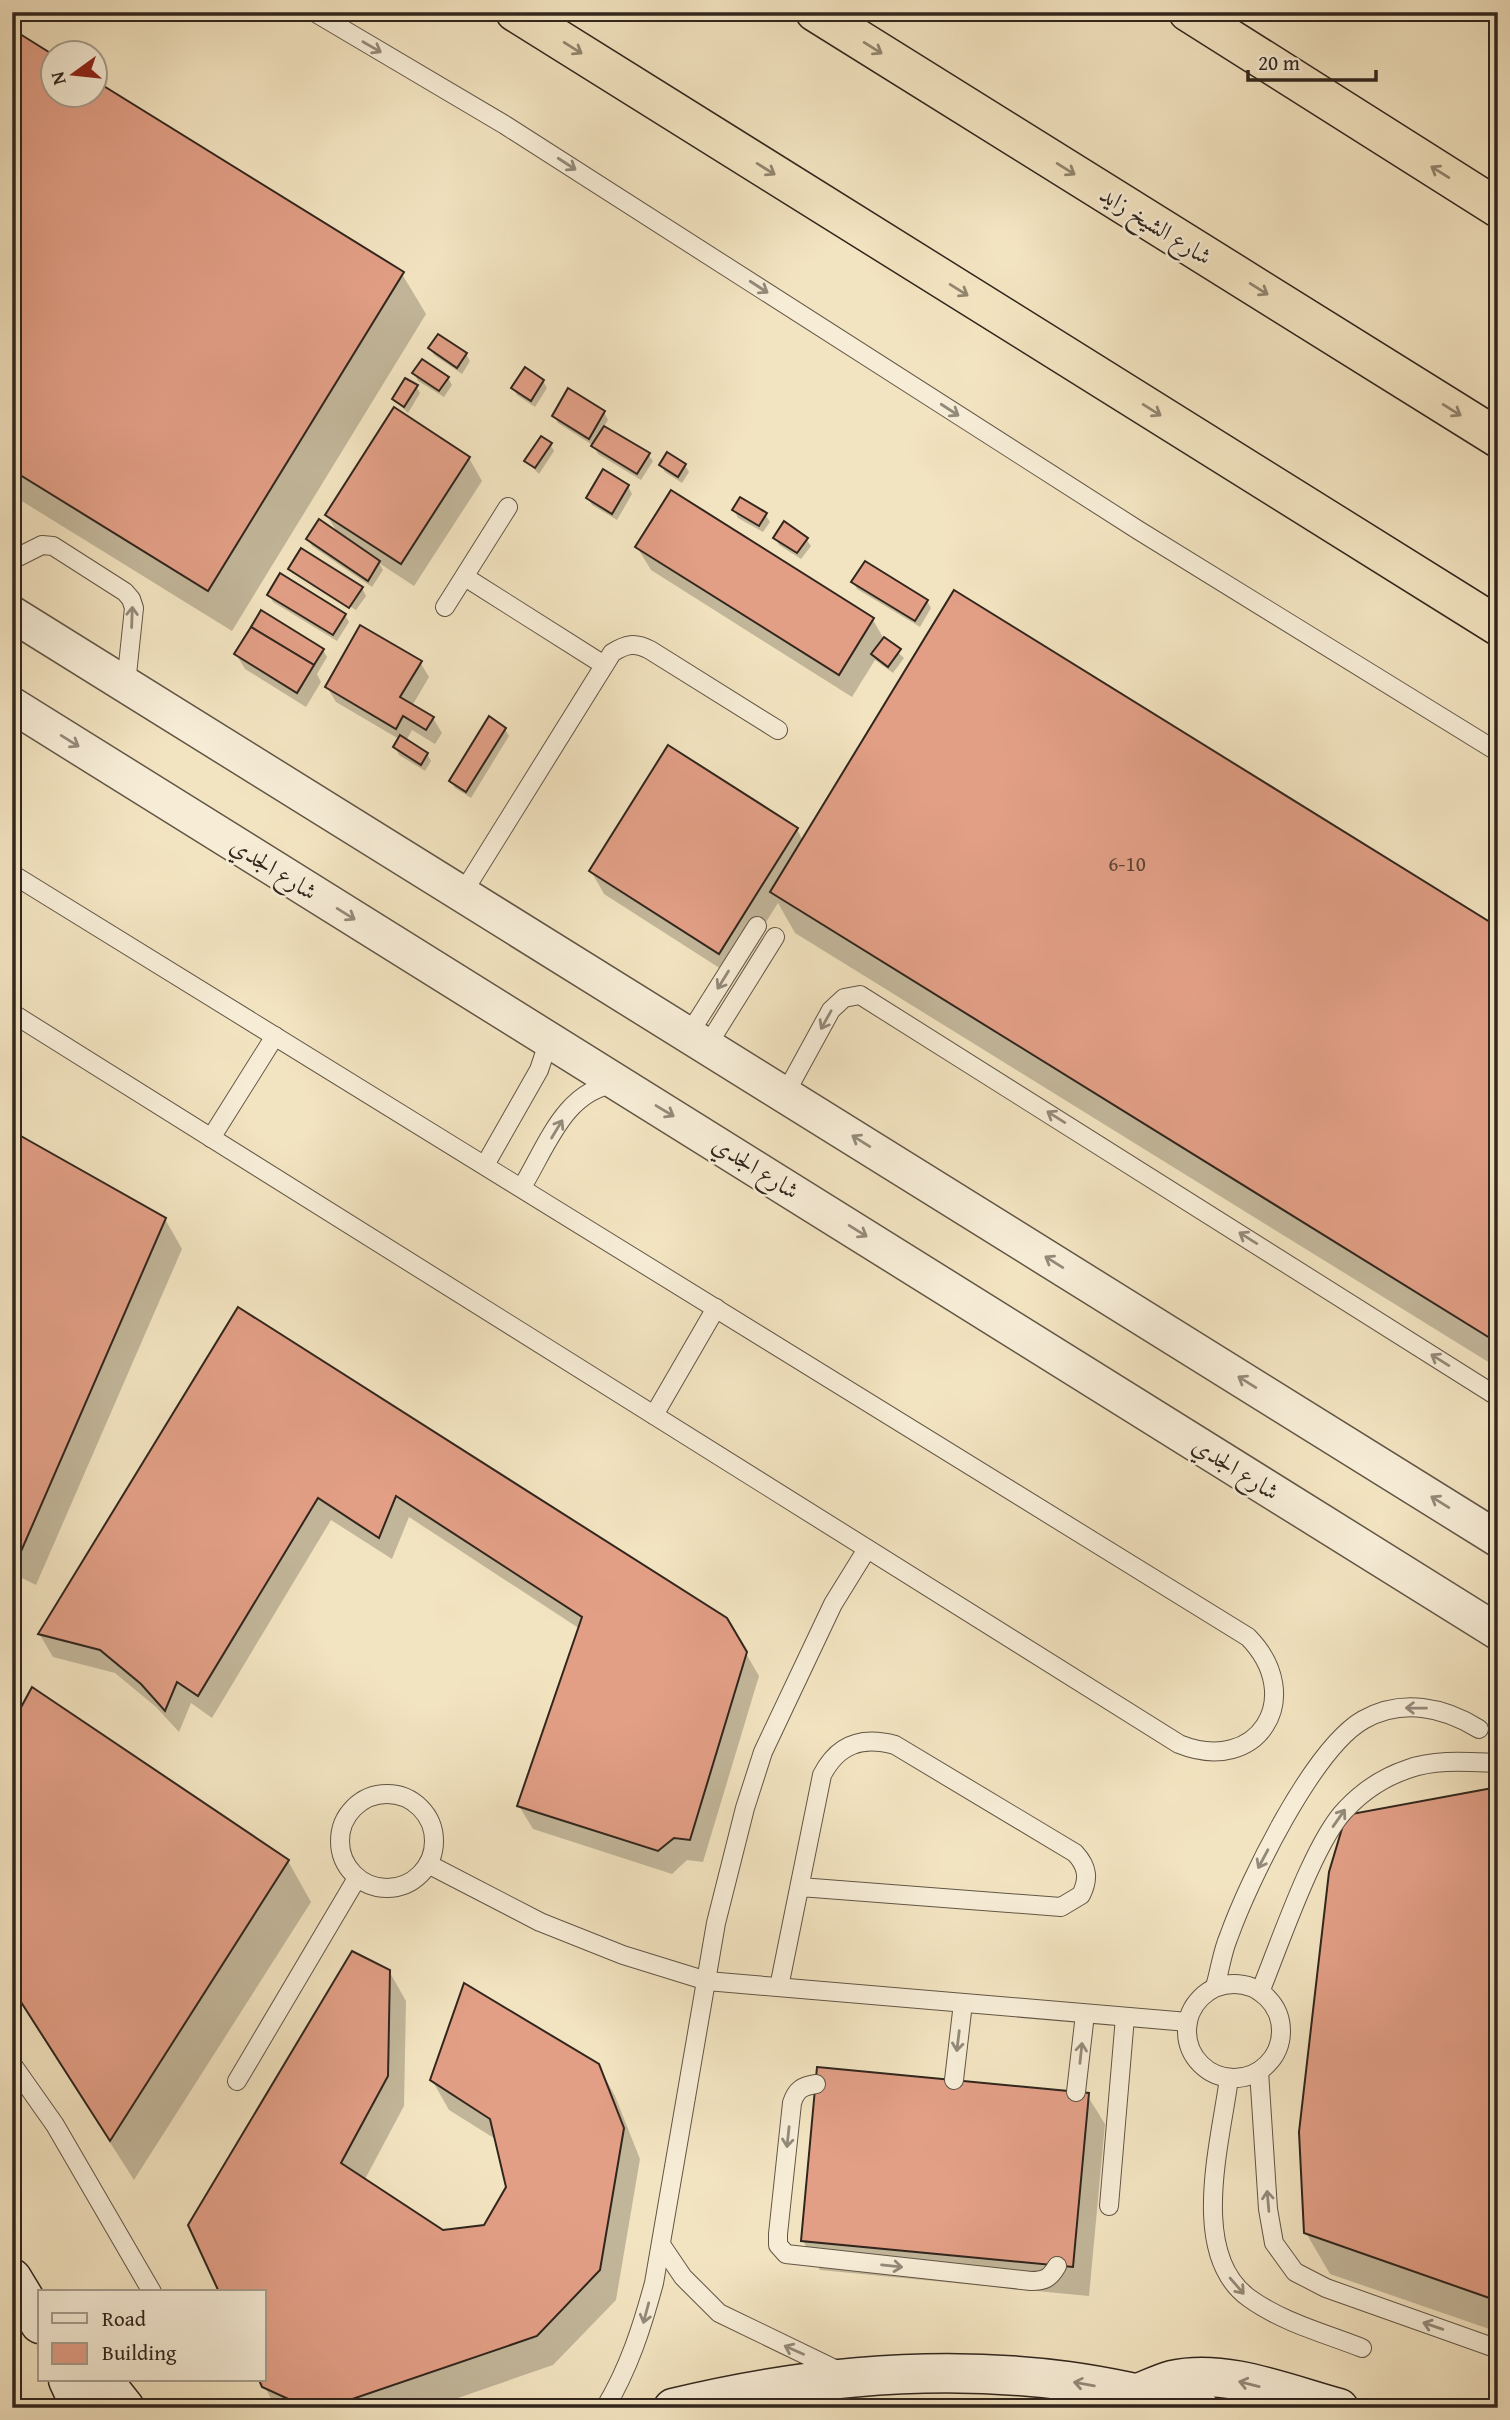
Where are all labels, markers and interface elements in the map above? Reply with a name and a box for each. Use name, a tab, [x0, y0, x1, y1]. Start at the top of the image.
north arrow	[38, 38, 108, 108]
scale bar	[1248, 38, 1375, 82]
one-way arrow	[362, 40, 382, 54]
one-way arrow	[563, 42, 583, 56]
one-way arrow	[863, 42, 883, 56]
text: 20 m	[1258, 47, 1300, 78]
text: N	[42, 68, 73, 88]
one-way arrow	[557, 158, 577, 172]
one-way arrow	[756, 162, 776, 176]
one-way arrow	[1056, 162, 1076, 176]
one-way arrow	[1431, 164, 1450, 179]
street label: شارع الشيخ زايد	[1091, 177, 1219, 277]
one-way arrow	[749, 280, 768, 294]
one-way arrow	[949, 283, 969, 297]
one-way arrow	[1249, 283, 1269, 297]
one-way arrow	[940, 403, 960, 417]
one-way arrow	[1142, 403, 1161, 418]
one-way arrow	[1442, 403, 1462, 417]
one-way arrow	[126, 605, 139, 628]
one-way arrow	[60, 735, 80, 749]
street label: شارع الجدي	[222, 827, 324, 911]
house number: 6-10	[1108, 848, 1146, 879]
one-way arrow	[336, 907, 356, 921]
one-way arrow	[716, 970, 730, 989]
one-way arrow	[818, 1009, 832, 1030]
one-way arrow	[654, 1104, 674, 1118]
one-way arrow	[1046, 1109, 1066, 1123]
one-way arrow	[550, 1119, 564, 1139]
street label: شارع الجدي	[704, 1126, 806, 1210]
one-way arrow	[851, 1134, 871, 1148]
one-way arrow	[847, 1225, 867, 1239]
one-way arrow	[1239, 1231, 1258, 1246]
one-way arrow	[1045, 1254, 1064, 1269]
one-way arrow	[1431, 1353, 1450, 1368]
one-way arrow	[1238, 1374, 1258, 1388]
street label: شارع الجدي	[1184, 1427, 1286, 1511]
one-way arrow	[1431, 1494, 1451, 1508]
one-way arrow	[1405, 1701, 1428, 1715]
one-way arrow	[1332, 1809, 1346, 1829]
one-way arrow	[1256, 1848, 1270, 1869]
one-way arrow	[952, 2030, 965, 2052]
one-way arrow	[1074, 2042, 1087, 2064]
one-way arrow	[782, 2125, 795, 2148]
one-way arrow	[1261, 2190, 1274, 2212]
one-way arrow	[881, 2260, 903, 2273]
one-way arrow	[1229, 2277, 1245, 2295]
legend	[38, 2290, 266, 2382]
one-way arrow	[639, 2301, 652, 2323]
text: Road	[102, 2303, 147, 2334]
one-way arrow	[1423, 2319, 1445, 2331]
text: Building	[102, 2337, 177, 2368]
one-way arrow	[784, 2343, 805, 2356]
one-way arrow	[1073, 2377, 1096, 2390]
one-way arrow	[1238, 2377, 1261, 2390]

